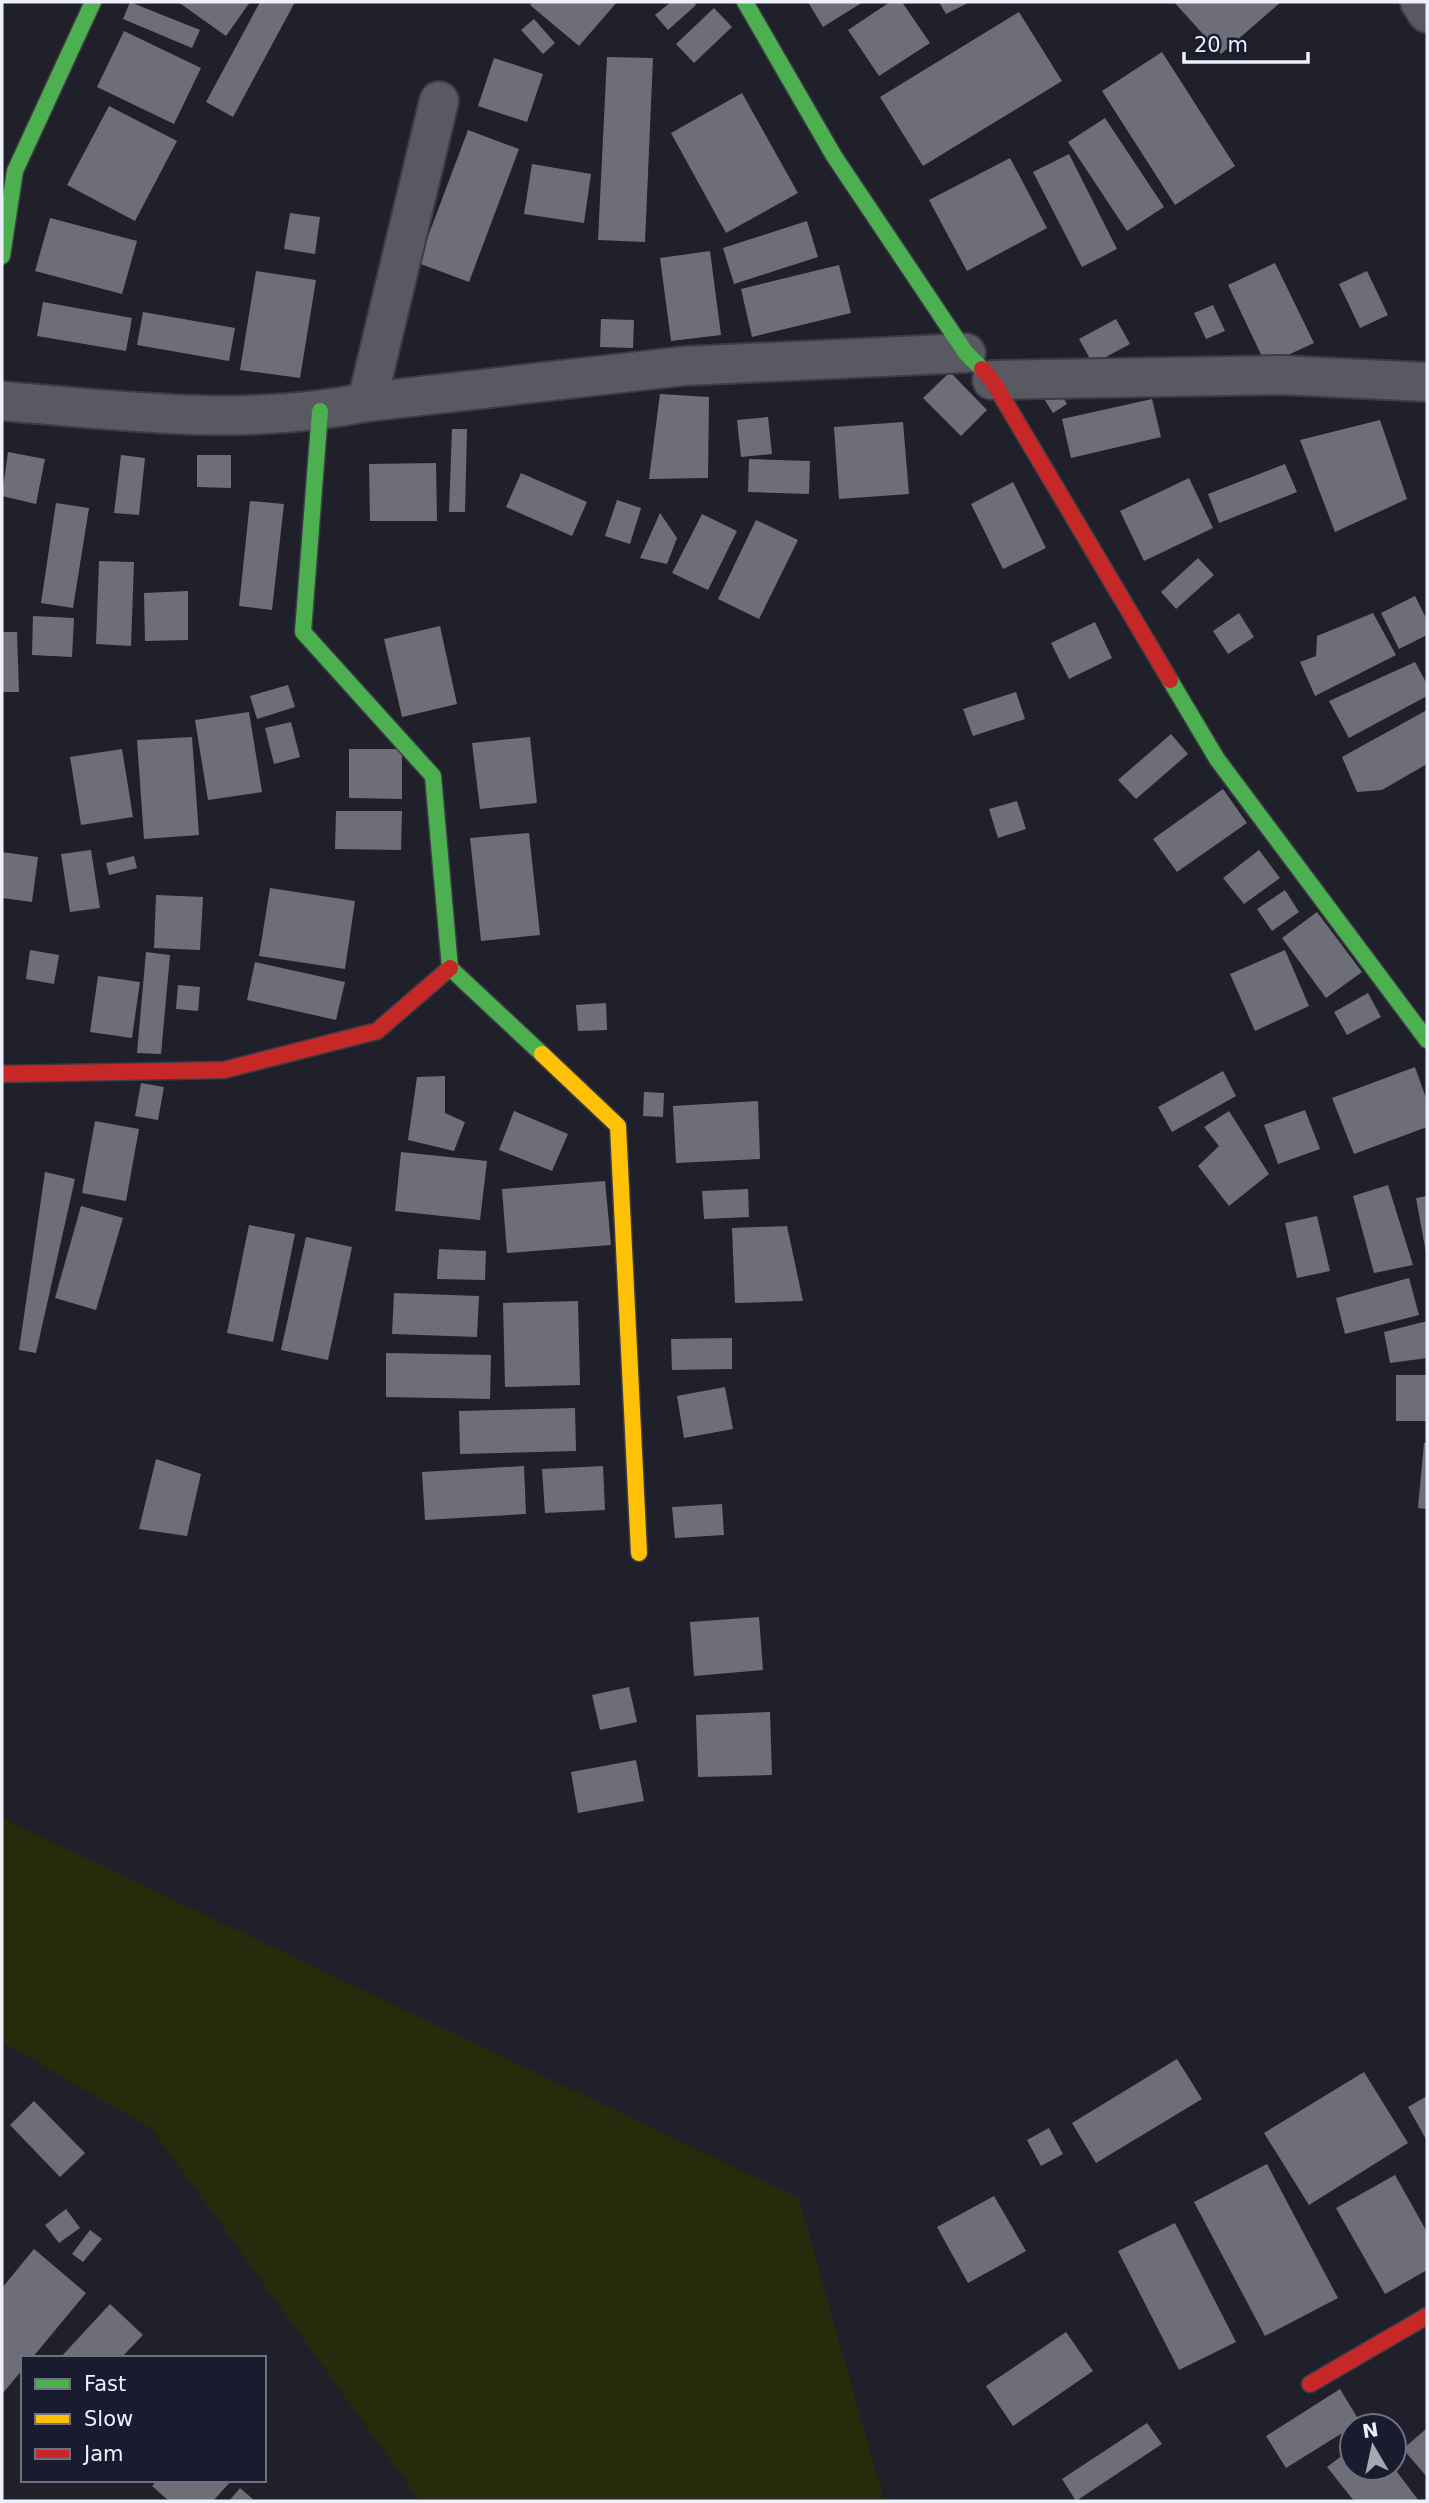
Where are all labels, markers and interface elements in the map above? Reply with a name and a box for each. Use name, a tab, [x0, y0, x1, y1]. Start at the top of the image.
scale bar	[1184, 21, 1308, 65]
text: 20 m	[1194, 33, 1248, 57]
legend	[21, 2356, 266, 2482]
text: Fast	[84, 2372, 126, 2396]
text: Slow	[84, 2407, 133, 2431]
north arrow	[1338, 2412, 1408, 2482]
text: N	[1361, 2418, 1380, 2442]
text: Jam	[82, 2442, 124, 2466]

